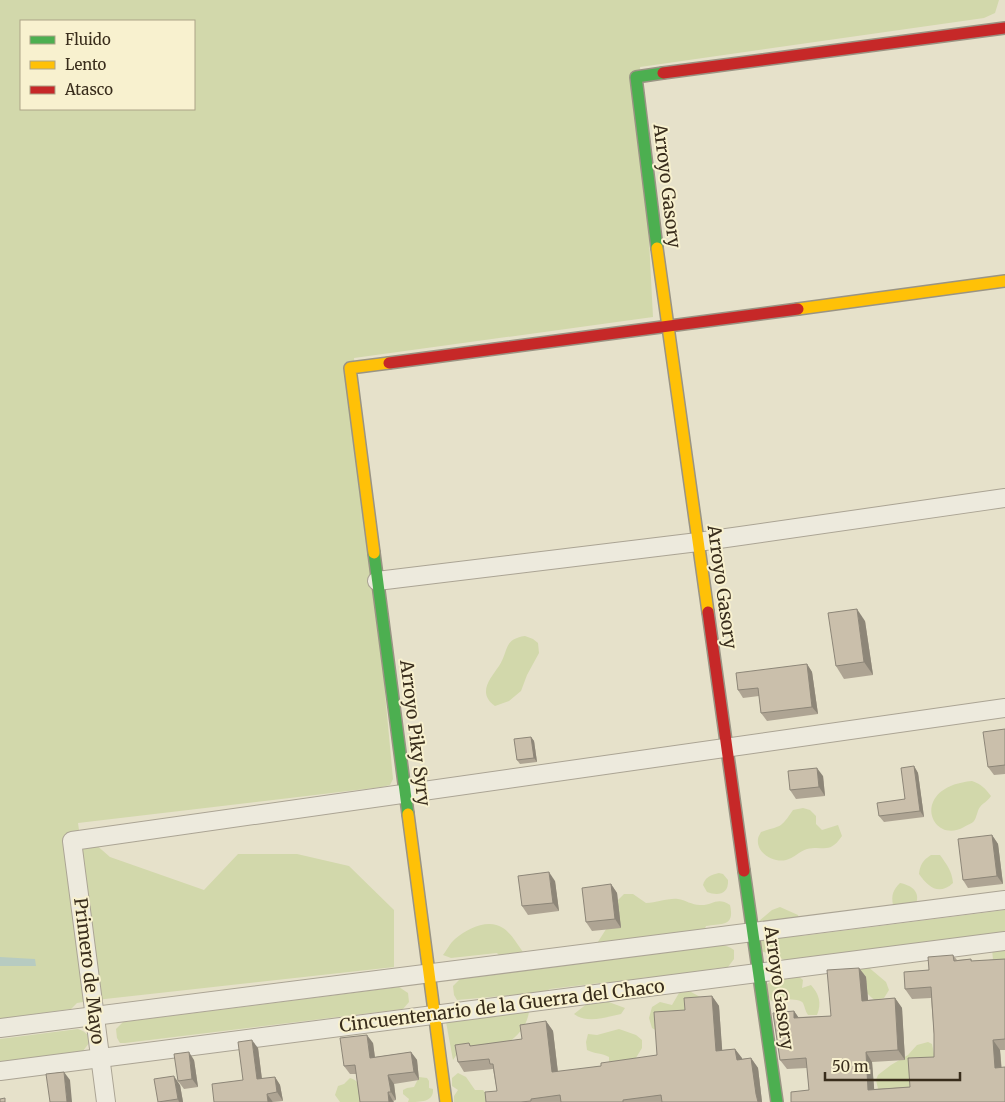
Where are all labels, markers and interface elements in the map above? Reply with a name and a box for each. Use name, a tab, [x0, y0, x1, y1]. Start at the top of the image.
legend	[20, 20, 195, 110]
text: Fluido	[65, 30, 111, 49]
text: Lento	[65, 55, 107, 74]
text: Atasco	[64, 80, 113, 99]
street label: Arroyo Gasory	[648, 122, 687, 250]
street label: Arroyo Gasory	[702, 523, 743, 651]
street label: Arroyo Piky Syry	[395, 658, 436, 808]
street label: Primero de Mayo	[69, 896, 110, 1046]
street label: Arroyo Gasory	[759, 924, 800, 1052]
street label: Cincuentenario de la Guerra del Chaco	[338, 974, 666, 1037]
scale bar	[825, 1050, 960, 1082]
text: 50 m	[832, 1057, 869, 1076]

